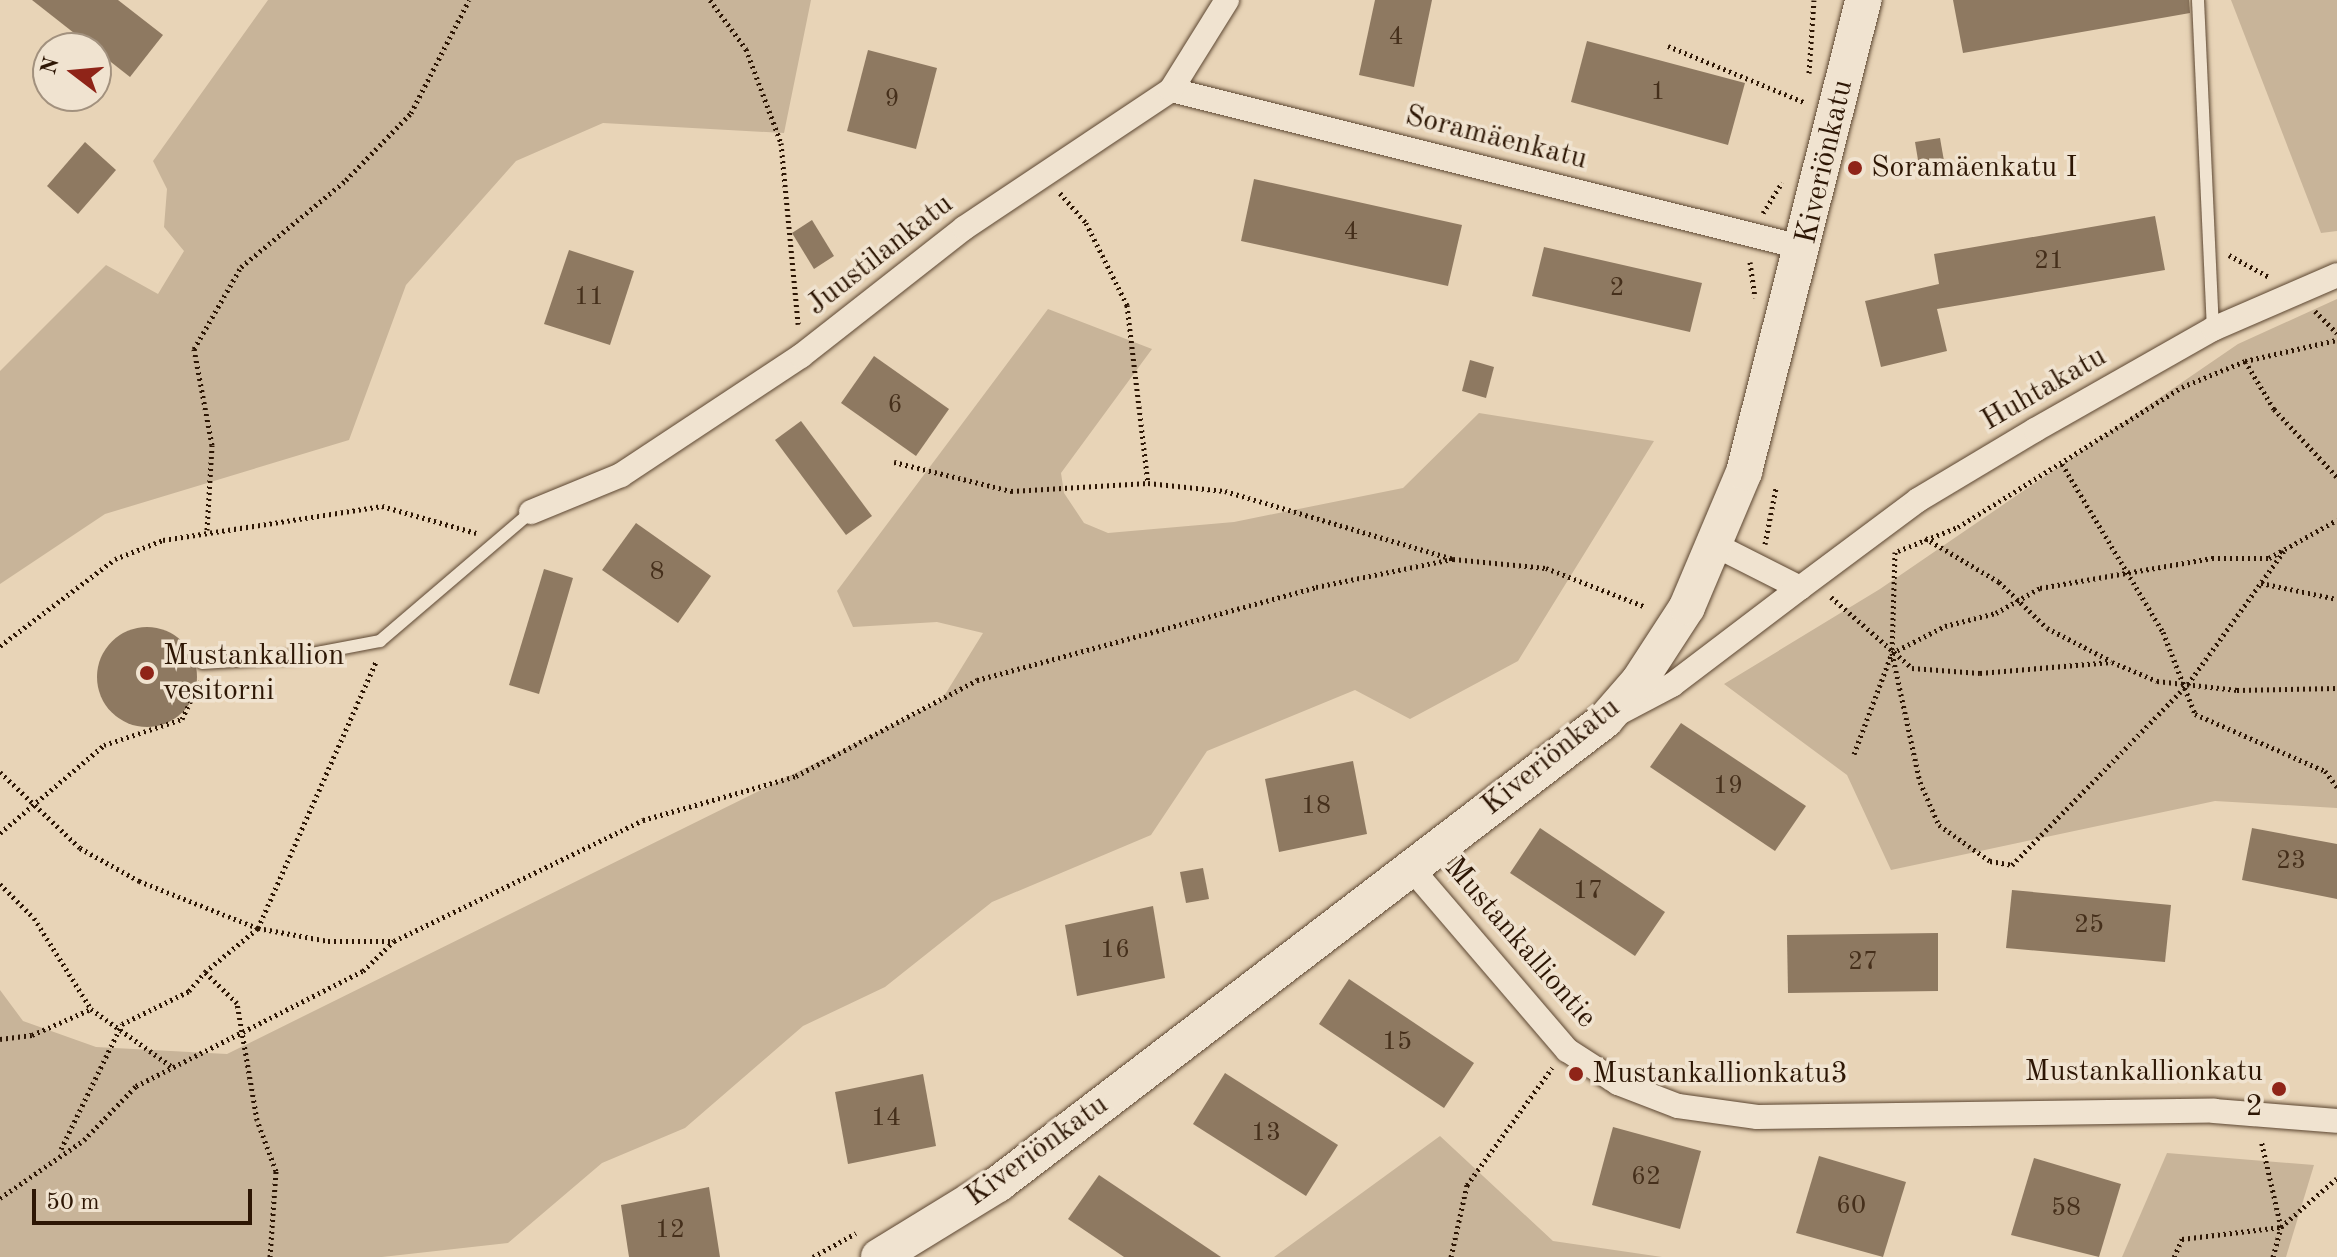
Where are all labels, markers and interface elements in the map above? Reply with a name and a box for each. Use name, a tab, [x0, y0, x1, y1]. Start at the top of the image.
house number: 4	[1388, 22, 1404, 54]
north arrow	[32, 32, 112, 112]
text: N	[38, 55, 64, 77]
street label: Kiveriönkatu	[1789, 76, 1861, 248]
house number: 1	[1650, 77, 1666, 109]
house number: 9	[884, 84, 900, 116]
street label: Soramäenkatu	[1401, 98, 1591, 178]
place label: Soramäenkatu I	[1871, 150, 2077, 186]
marker: Soramäenkatu I	[1846, 159, 1864, 177]
street label: Juustilankatu	[800, 187, 960, 323]
house number: 4	[1343, 217, 1359, 249]
house number: 21	[2034, 246, 2064, 278]
house number: 2	[1609, 273, 1625, 305]
house number: 11	[574, 282, 604, 314]
street label: Huhtakatu	[1975, 339, 2113, 439]
house number: 6	[887, 390, 903, 422]
house number: 8	[649, 557, 665, 589]
place label: Mustankallion vesitorni	[163, 638, 344, 708]
marker: Mustankallion vesitorni	[138, 664, 156, 682]
street label: Kiveriönkatu	[1475, 690, 1627, 824]
house number: 19	[1713, 771, 1743, 803]
house number: 18	[1301, 791, 1331, 823]
house number: 23	[2276, 846, 2306, 878]
street label: Mustankalliontie	[1436, 850, 1604, 1036]
house number: 17	[1573, 876, 1603, 908]
house number: 25	[2074, 910, 2104, 942]
house number: 16	[1100, 935, 1130, 967]
house number: 27	[1848, 947, 1878, 979]
house number: 15	[1382, 1027, 1412, 1059]
place label: Mustankallionkatu 2	[2025, 1054, 2263, 1124]
place label: Mustankallionkatu3	[1592, 1056, 1848, 1092]
marker: Mustankallionkatu3	[1567, 1065, 1585, 1083]
marker: Mustankallionkatu 2	[2270, 1080, 2288, 1098]
street label: Kiveriönkatu	[959, 1087, 1115, 1215]
house number: 14	[871, 1103, 901, 1135]
house number: 13	[1251, 1118, 1281, 1150]
house number: 62	[1631, 1162, 1661, 1194]
scale bar	[36, 1173, 256, 1223]
text: 50 m	[46, 1191, 100, 1215]
house number: 60	[1836, 1191, 1866, 1223]
house number: 58	[2051, 1193, 2081, 1225]
house number: 12	[655, 1215, 685, 1247]

